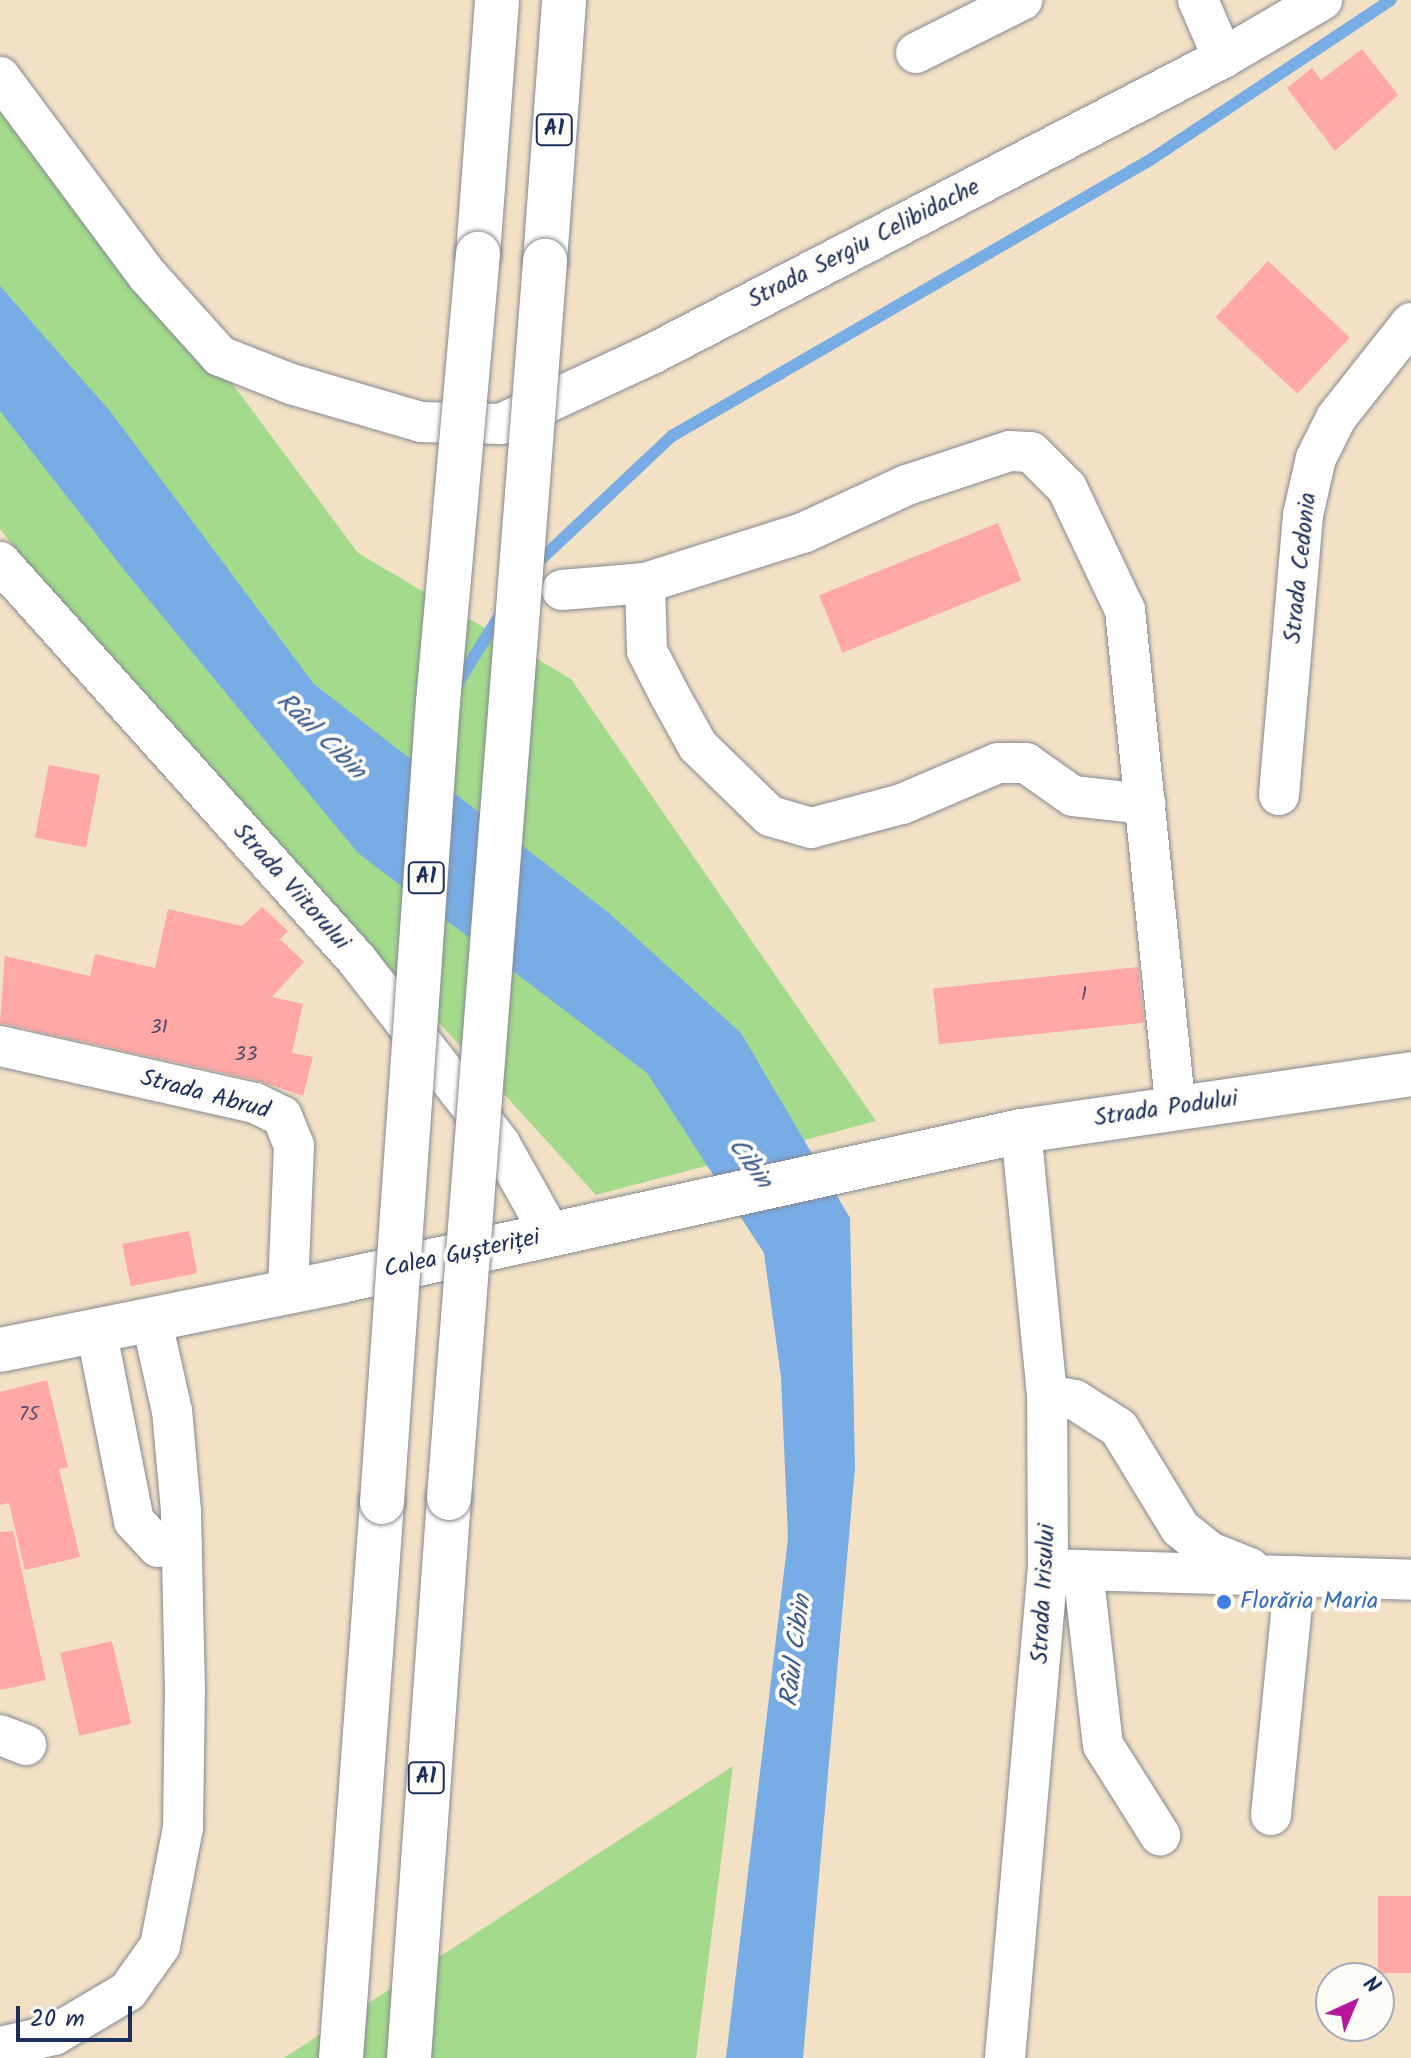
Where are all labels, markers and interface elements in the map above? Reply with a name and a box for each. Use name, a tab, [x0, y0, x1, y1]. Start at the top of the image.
road number: A1	[534, 112, 574, 148]
street label: Strada Sergiu Celibidache	[743, 173, 985, 315]
street label: Strada Cedonia	[1279, 491, 1323, 645]
water label: Râul Cibin	[269, 687, 371, 787]
street label: Strada Viitorului	[226, 818, 356, 956]
road number: A1	[406, 860, 446, 896]
house number: 1	[1081, 983, 1087, 1007]
house number: 31	[150, 1016, 168, 1040]
house number: 33	[235, 1043, 257, 1067]
street label: Strada Abrud	[137, 1064, 273, 1126]
street label: Strada Podului	[1092, 1085, 1240, 1133]
water label: Cibin	[720, 1132, 778, 1196]
street label: Calea Gușteriței	[381, 1223, 543, 1285]
house number: 75	[19, 1403, 39, 1427]
street label: Strada Irisului	[1026, 1523, 1062, 1665]
place label: Florăria Maria	[1240, 1588, 1378, 1616]
water label: Râul Cibin	[775, 1593, 819, 1709]
marker: Florăria Maria	[1215, 1593, 1233, 1611]
road number: A1	[406, 1760, 446, 1796]
north arrow	[1315, 1962, 1395, 2042]
text: N	[1353, 1968, 1388, 2003]
scale bar	[20, 1990, 136, 2040]
text: 20 m	[30, 2000, 85, 2039]

